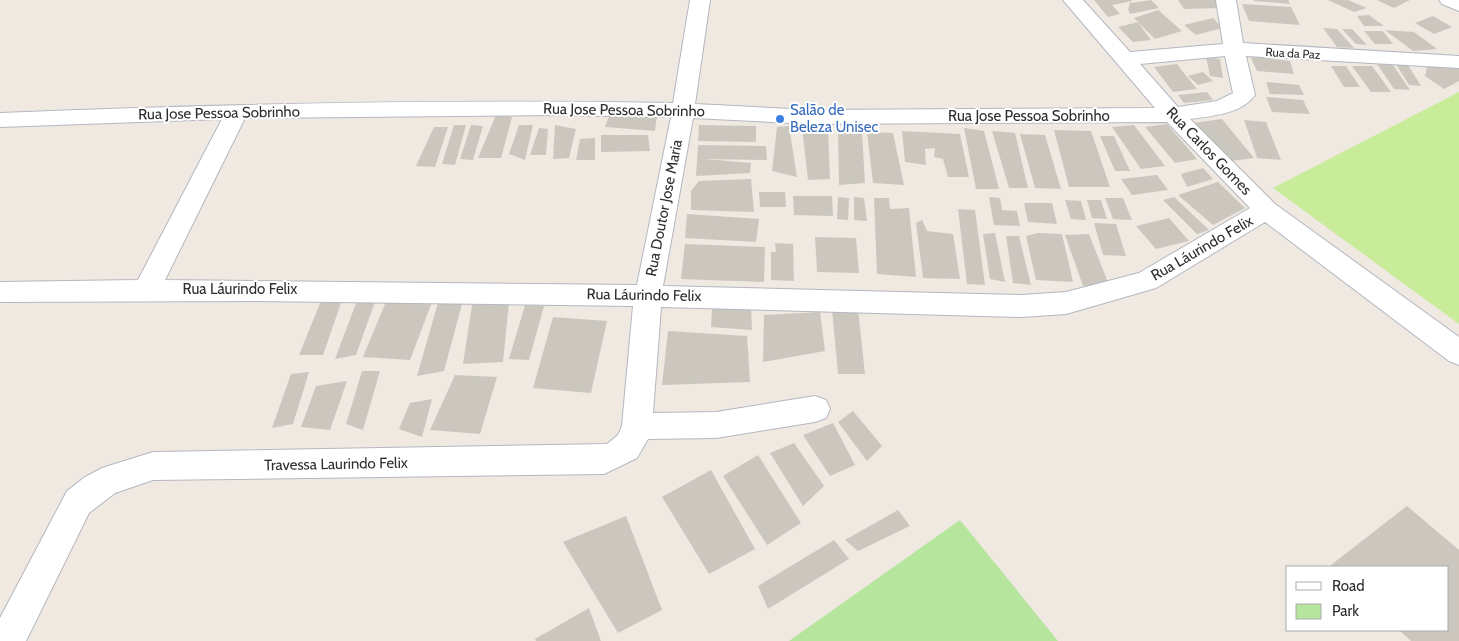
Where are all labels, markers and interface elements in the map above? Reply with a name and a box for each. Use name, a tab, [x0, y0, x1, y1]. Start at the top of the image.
street label: Rua da Paz	[1265, 44, 1321, 62]
street label: Rua Jose Pessoa Sobrinho	[543, 100, 705, 120]
place label: Salão de Beleza Unisec	[790, 101, 878, 136]
street label: Rua Jose Pessoa Sobrinho	[138, 103, 300, 123]
street label: Rua Carlos Gomes	[1163, 103, 1255, 199]
street label: Rua Jose Pessoa Sobrinho	[948, 107, 1110, 125]
marker: Salão de Beleza Unisec	[774, 113, 786, 125]
street label: Rua Doutor Jose Maria	[642, 137, 686, 278]
street label: Rua Láurindo Felix	[1148, 211, 1256, 285]
street label: Rua Láurindo Felix	[183, 280, 297, 298]
street label: Rua Láurindo Felix	[586, 285, 702, 305]
street label: Travessa Laurindo Felix	[264, 454, 408, 474]
legend	[1286, 566, 1449, 631]
text: Road	[1332, 577, 1365, 595]
text: Park	[1332, 602, 1359, 620]

